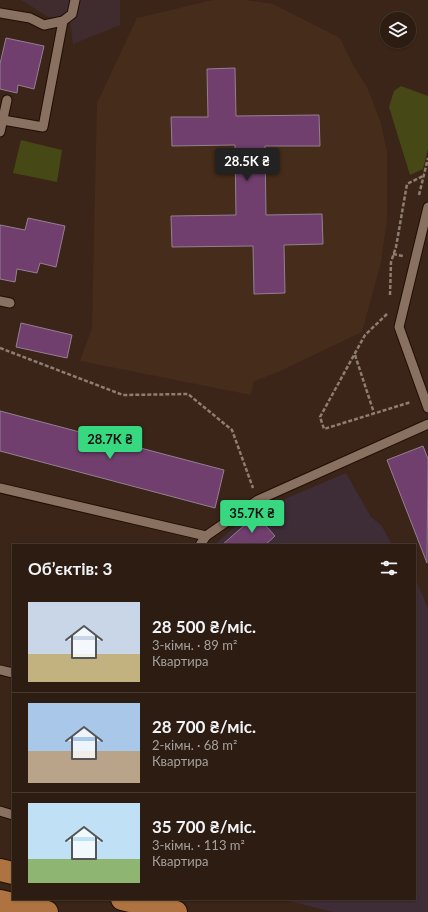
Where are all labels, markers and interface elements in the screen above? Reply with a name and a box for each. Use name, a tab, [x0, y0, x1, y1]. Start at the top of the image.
map controls	[380, 12, 416, 48]
button: layers	[380, 12, 416, 48]
pin: 28.5K ₴	[210, 148, 284, 182]
text: 28.5K ₴	[224, 153, 270, 169]
pin: 28.7K ₴	[73, 426, 147, 460]
text: 28.7K ₴	[87, 431, 133, 447]
pin: 35.7K ₴	[215, 500, 289, 534]
text: 35.7K ₴	[229, 505, 275, 521]
icon: filters	[378, 557, 400, 579]
text: Об’єктів: 3	[28, 558, 112, 579]
text: 28 500 ₴/міс.	[152, 616, 256, 637]
icon: home	[60, 618, 108, 666]
text: 3-кімн. · 89 m²	[152, 637, 237, 653]
text: Квартира	[152, 653, 208, 669]
text: 28 700 ₴/міс.	[152, 716, 256, 737]
icon: home	[60, 719, 108, 767]
text: 2-кімн. · 68 m²	[152, 737, 237, 753]
text: Квартира	[152, 753, 208, 769]
text: 35 700 ₴/міс.	[152, 816, 256, 837]
icon: home	[60, 819, 108, 867]
text: 3-кімн. · 113 m²	[152, 837, 245, 853]
text: Квартира	[152, 853, 208, 869]

